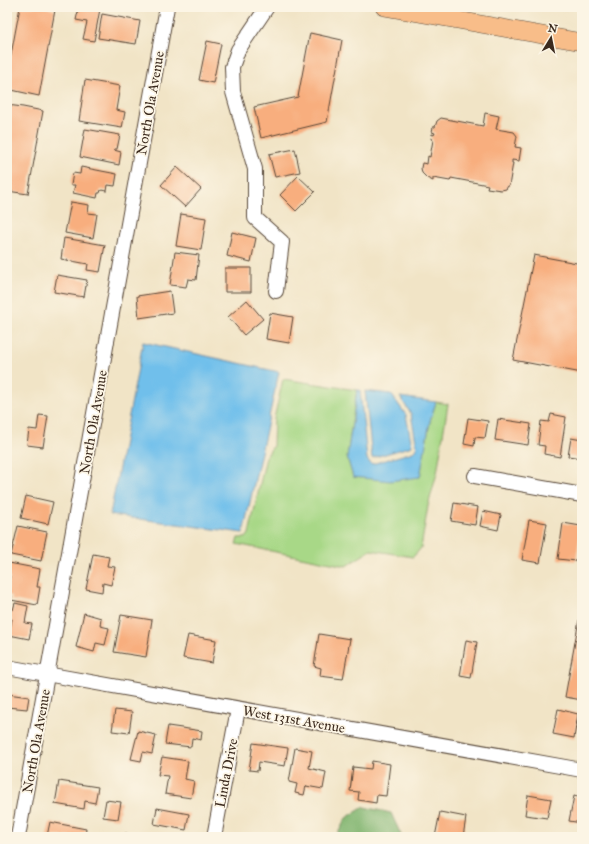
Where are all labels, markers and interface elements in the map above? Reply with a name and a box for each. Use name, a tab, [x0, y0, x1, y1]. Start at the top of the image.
north arrow	[531, 18, 571, 58]
text: N	[547, 21, 559, 36]
street label: North Ola Avenue	[133, 50, 168, 156]
street label: North Ola Avenue	[76, 369, 111, 475]
street label: North Ola Avenue	[19, 688, 54, 794]
street label: West 131st Avenue	[242, 702, 346, 737]
street label: Linda Drive	[211, 737, 242, 809]

